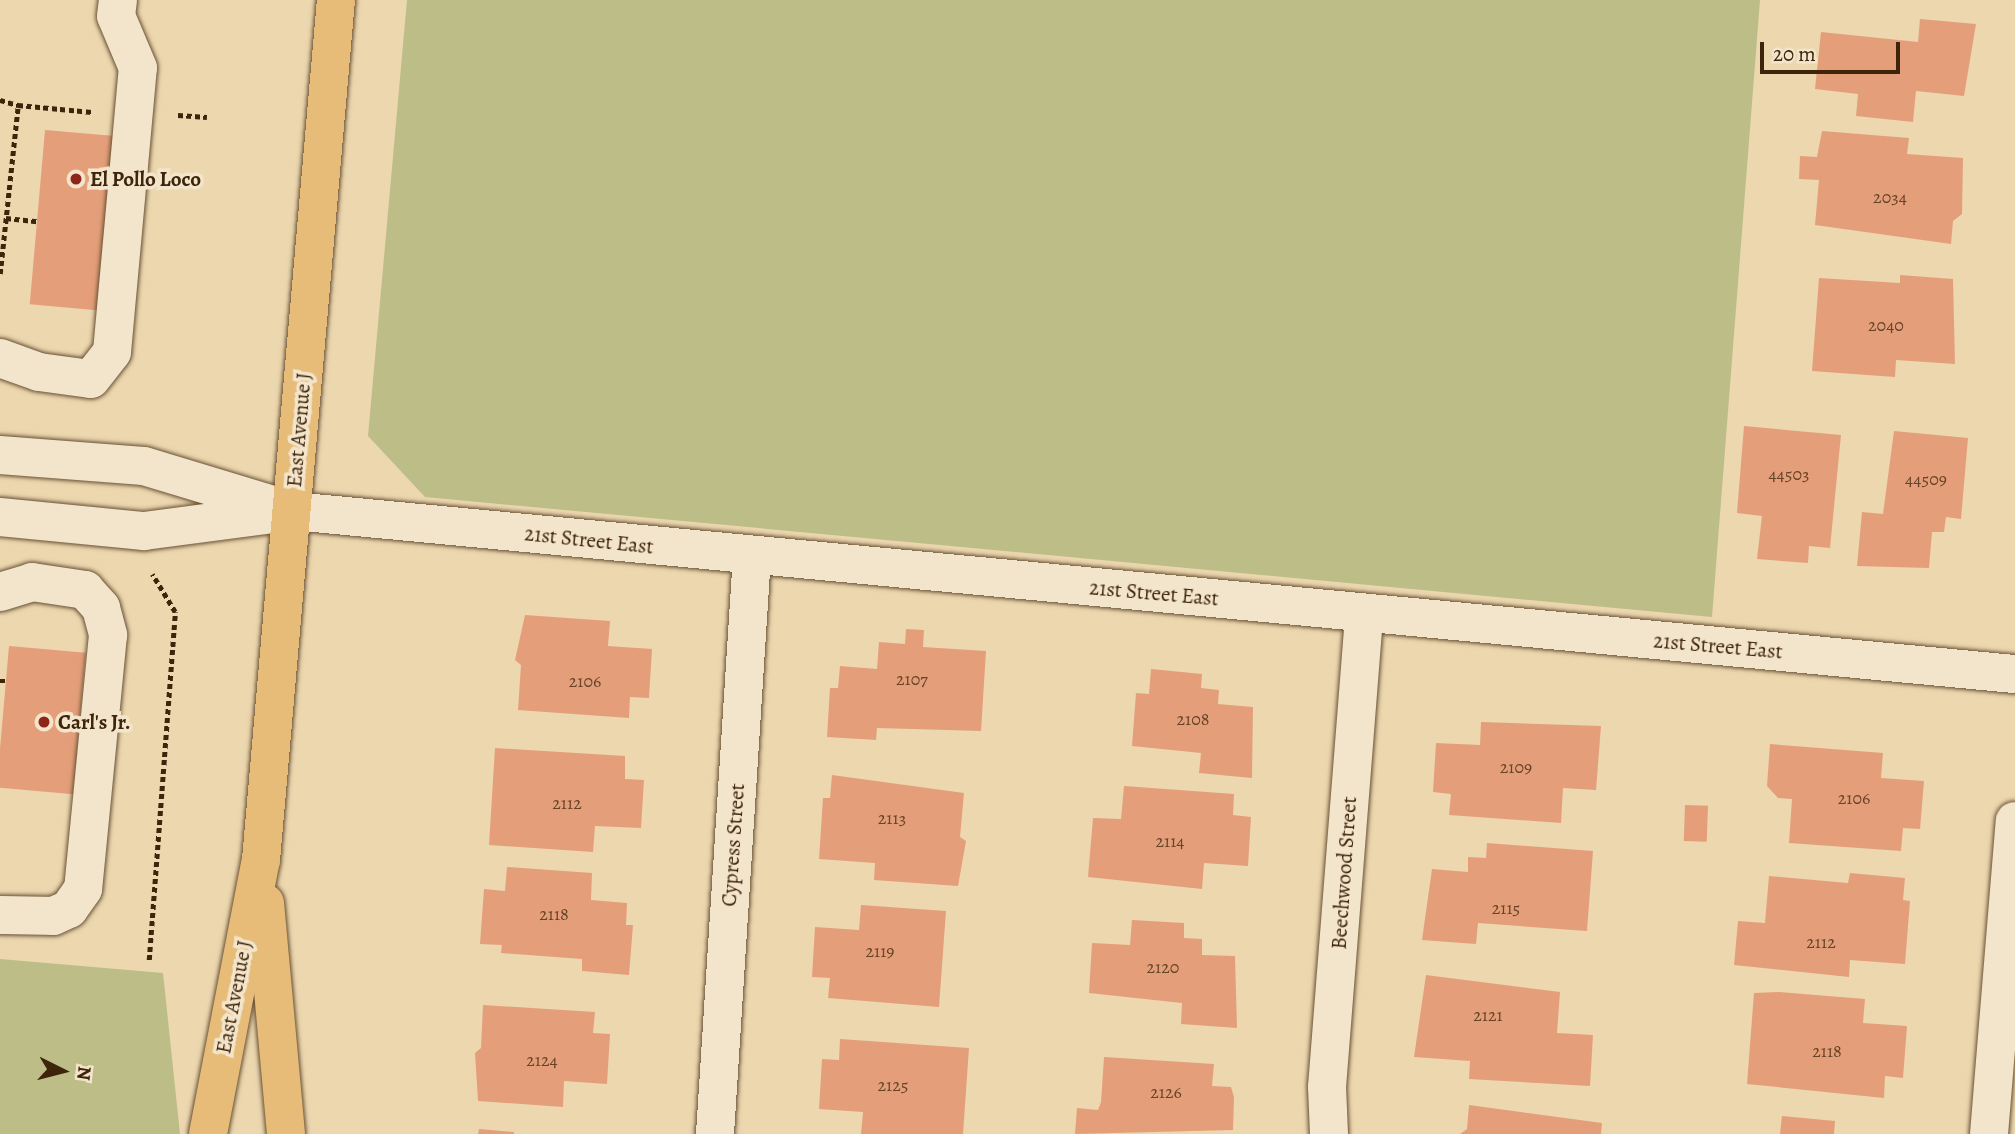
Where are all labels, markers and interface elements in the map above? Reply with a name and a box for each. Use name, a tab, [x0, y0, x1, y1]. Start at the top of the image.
scale bar	[1763, 28, 1903, 72]
text: 20 m	[1773, 40, 1816, 68]
place label: El Pollo Loco	[90, 166, 201, 192]
marker: El Pollo Loco	[68, 171, 84, 187]
house number: 2034	[1873, 186, 1907, 208]
house number: 2040	[1868, 314, 1904, 336]
street label: East Avenue J	[281, 372, 317, 488]
house number: 44503	[1768, 463, 1810, 485]
house number: 44509	[1905, 468, 1947, 490]
street label: 21st Street East	[523, 521, 655, 559]
street label: 21st Street East	[1088, 575, 1220, 611]
street label: 21st Street East	[1652, 628, 1784, 664]
house number: 2107	[896, 668, 928, 690]
house number: 2106	[569, 670, 601, 692]
house number: 2108	[1176, 708, 1210, 730]
place label: Carl's Jr.	[58, 709, 131, 735]
marker: Carl's Jr.	[36, 714, 52, 730]
house number: 2109	[1500, 756, 1532, 778]
street label: Cypress Street	[716, 783, 750, 907]
house number: 2106	[1838, 787, 1870, 809]
house number: 2112	[552, 792, 582, 814]
street label: Beechwood Street	[1326, 796, 1362, 950]
house number: 2113	[878, 807, 906, 829]
house number: 2114	[1155, 830, 1185, 852]
house number: 2115	[1492, 897, 1520, 919]
house number: 2118	[539, 903, 569, 925]
house number: 2112	[1806, 931, 1836, 953]
street label: East Avenue J	[211, 938, 257, 1056]
house number: 2119	[865, 940, 895, 962]
house number: 2120	[1147, 956, 1179, 978]
house number: 2121	[1473, 1004, 1503, 1026]
north arrow	[28, 1036, 98, 1106]
house number: 2118	[1812, 1040, 1842, 1062]
house number: 2124	[526, 1049, 558, 1071]
text: N	[70, 1065, 98, 1081]
house number: 2125	[878, 1074, 908, 1096]
house number: 2126	[1150, 1081, 1182, 1103]

